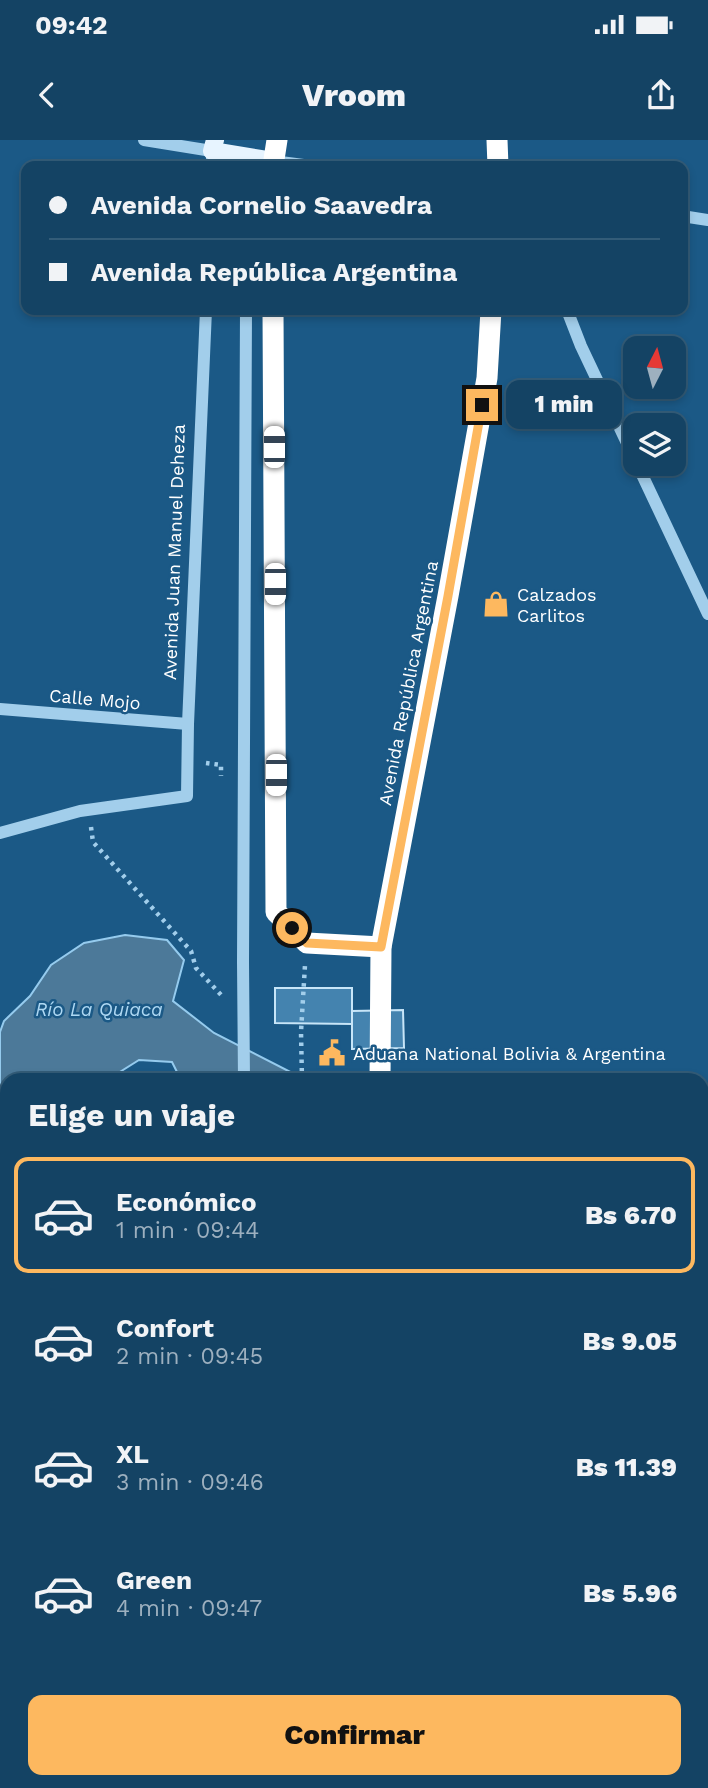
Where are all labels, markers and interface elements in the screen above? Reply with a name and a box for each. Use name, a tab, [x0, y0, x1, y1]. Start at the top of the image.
text: 09:42	[35, 10, 108, 40]
icon: back	[28, 76, 66, 114]
text: Vroom	[302, 76, 406, 114]
icon: share	[642, 76, 680, 114]
text: Avenida Cornelio Saavedra	[91, 190, 432, 220]
text: Avenida República Argentina	[91, 257, 457, 287]
north arrow	[623, 336, 686, 399]
map controls	[623, 336, 686, 476]
callout: 1 min	[506, 380, 622, 430]
route end	[466, 389, 498, 421]
text: 1 min	[534, 391, 594, 418]
button: layers	[623, 413, 686, 476]
street label: Avenida Juan Manuel Deheza	[159, 424, 189, 680]
car	[264, 426, 285, 468]
street label: Avenida República Argentina	[374, 559, 442, 807]
car	[265, 563, 286, 605]
place label: Calzados Carlitos	[517, 584, 596, 626]
shop icon: Calzados Carlitos	[481, 589, 511, 619]
street label: Calle Mojo	[48, 685, 142, 713]
car	[266, 754, 287, 796]
route start	[276, 912, 308, 944]
water label: Río La Quiaca	[35, 998, 163, 1021]
public building icon: Aduana National Bolivia & Argentina	[317, 1038, 347, 1068]
place label: Aduana National Bolivia & Argentina	[353, 1043, 666, 1064]
text: Elige un viaje	[28, 1096, 235, 1134]
icon: car	[32, 1184, 95, 1247]
text: Económico	[116, 1187, 257, 1217]
text: Bs 6.70	[585, 1200, 677, 1230]
text: 1 min · 09:44	[116, 1217, 259, 1244]
icon: car	[32, 1310, 95, 1373]
text: Confort	[116, 1313, 214, 1343]
text: Bs 9.05	[583, 1326, 677, 1356]
text: 2 min · 09:45	[116, 1343, 263, 1370]
icon: car	[32, 1436, 95, 1499]
text: XL	[116, 1439, 149, 1469]
text: Bs 11.39	[576, 1452, 677, 1482]
text: 3 min · 09:46	[116, 1469, 264, 1496]
icon: car	[32, 1562, 95, 1625]
text: Green	[116, 1565, 192, 1595]
text: Bs 5.96	[583, 1578, 677, 1608]
text: 4 min · 09:47	[116, 1595, 262, 1622]
button: Confirmar	[28, 1695, 681, 1775]

